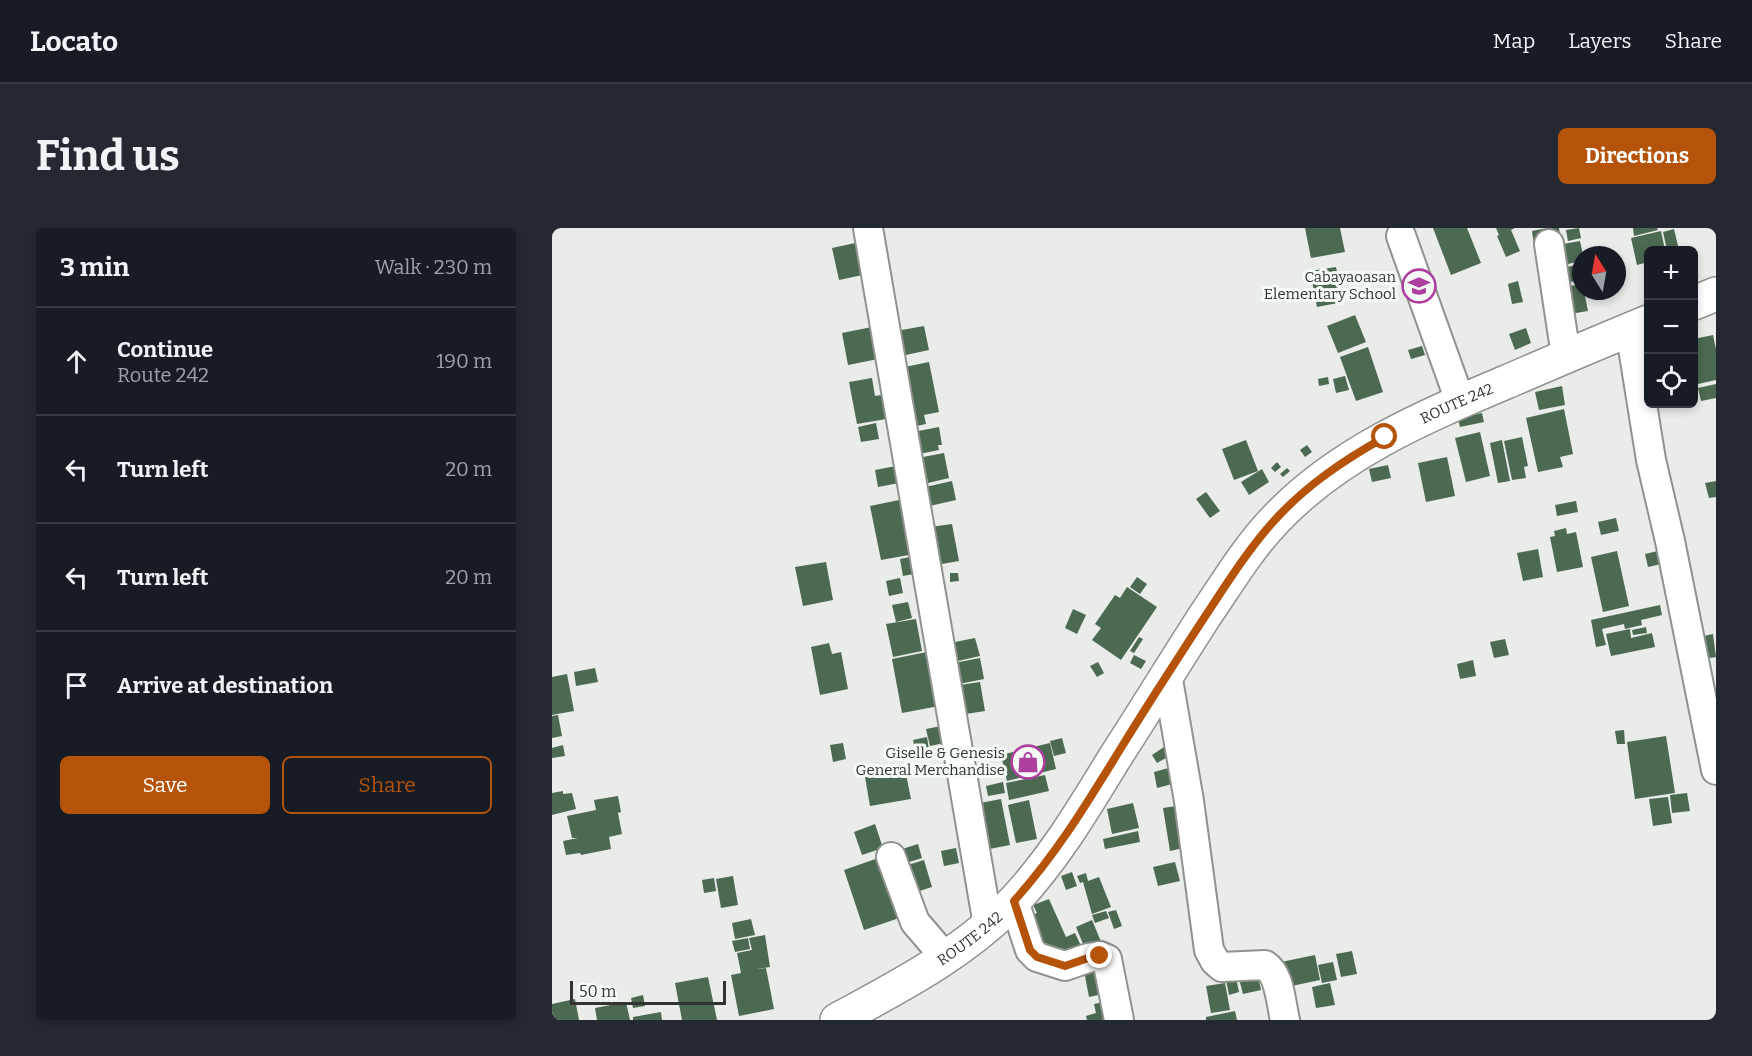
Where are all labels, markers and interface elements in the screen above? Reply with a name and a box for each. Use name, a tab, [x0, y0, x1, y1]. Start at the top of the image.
text: Locato	[30, 25, 118, 58]
text: Map	[1493, 28, 1535, 54]
text: Layers	[1568, 28, 1632, 54]
text: Share	[1665, 28, 1722, 54]
button: Directions	[1558, 128, 1716, 184]
text: Find us	[36, 131, 180, 181]
north arrow	[1572, 246, 1626, 300]
map controls	[1644, 246, 1698, 408]
button: +	[1644, 246, 1698, 300]
text: 3 min	[60, 252, 129, 283]
text: Walk · 230 m	[375, 255, 492, 279]
place label: Cabayaoasan Elementary School	[1264, 268, 1396, 303]
school or university icon: Cabayaoasan Elementary School	[1401, 268, 1437, 304]
button: −	[1644, 300, 1698, 354]
text: Continue	[117, 336, 213, 363]
icon: ahead	[60, 345, 93, 378]
text: 190 m	[436, 349, 492, 373]
button: locate	[1644, 354, 1698, 408]
text: Route 242	[117, 363, 209, 387]
street label: ROUTE 242	[1417, 380, 1496, 428]
route start	[1371, 423, 1397, 449]
icon: left	[60, 453, 93, 486]
text: Turn left	[117, 456, 209, 483]
text: 20 m	[445, 457, 492, 481]
icon: left	[60, 561, 93, 594]
text: Turn left	[117, 564, 209, 591]
text: 20 m	[445, 565, 492, 589]
icon: arrive	[60, 669, 93, 702]
text: Arrive at destination	[117, 672, 333, 699]
place label: Giselle & Genesis General Merchandise	[856, 744, 1005, 779]
shop icon: Giselle & Genesis General Merchandise	[1010, 744, 1046, 780]
button: Save	[60, 756, 270, 814]
button: Share	[282, 756, 492, 814]
street label: ROUTE 242	[934, 908, 1006, 969]
route end	[1086, 942, 1112, 968]
scale bar	[570, 978, 726, 1006]
text: 50 m	[579, 982, 616, 1001]

